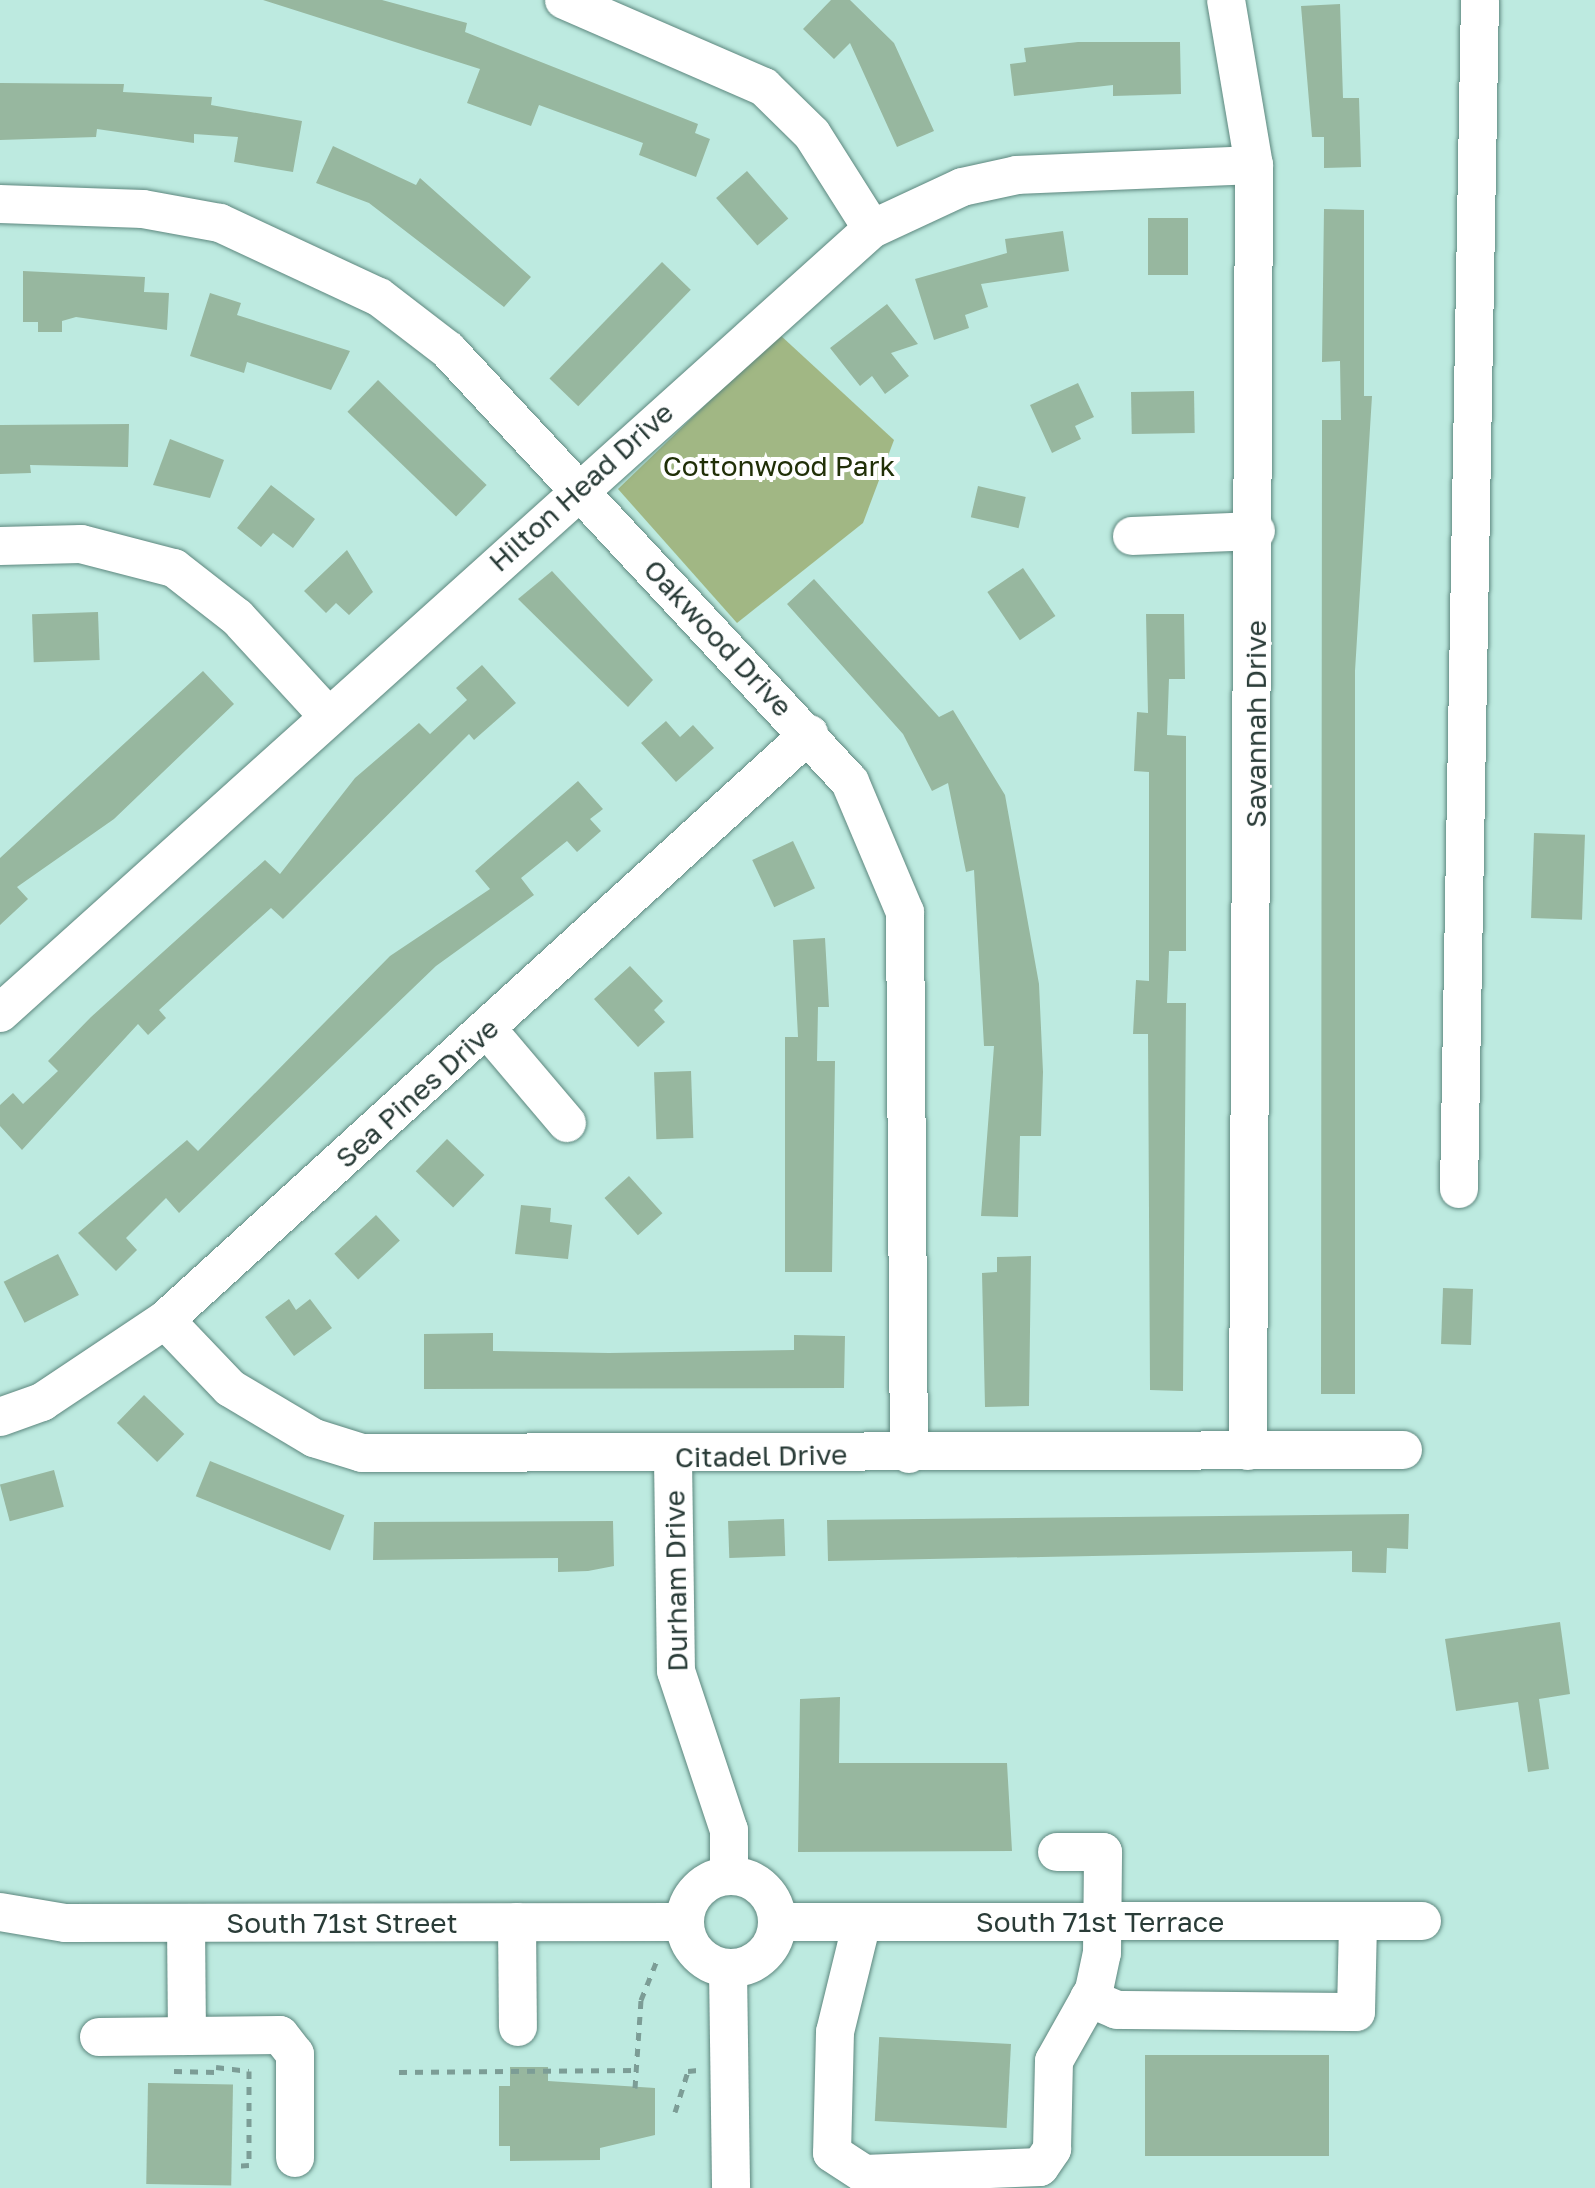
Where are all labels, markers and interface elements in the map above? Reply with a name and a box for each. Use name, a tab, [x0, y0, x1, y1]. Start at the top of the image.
street label: Hilton Head Drive	[482, 395, 680, 579]
park label: Cottonwood Park	[663, 449, 895, 483]
street label: Oakwood Drive	[637, 553, 799, 723]
street label: Savannah Drive	[1239, 620, 1273, 828]
street label: Sea Pines Drive	[329, 1011, 505, 1175]
street label: Citadel Drive	[675, 1438, 847, 1474]
street label: Durham Drive	[658, 1490, 694, 1672]
street label: South 71st Terrace	[976, 1905, 1224, 1939]
street label: South 71st Street	[226, 1906, 458, 1940]

